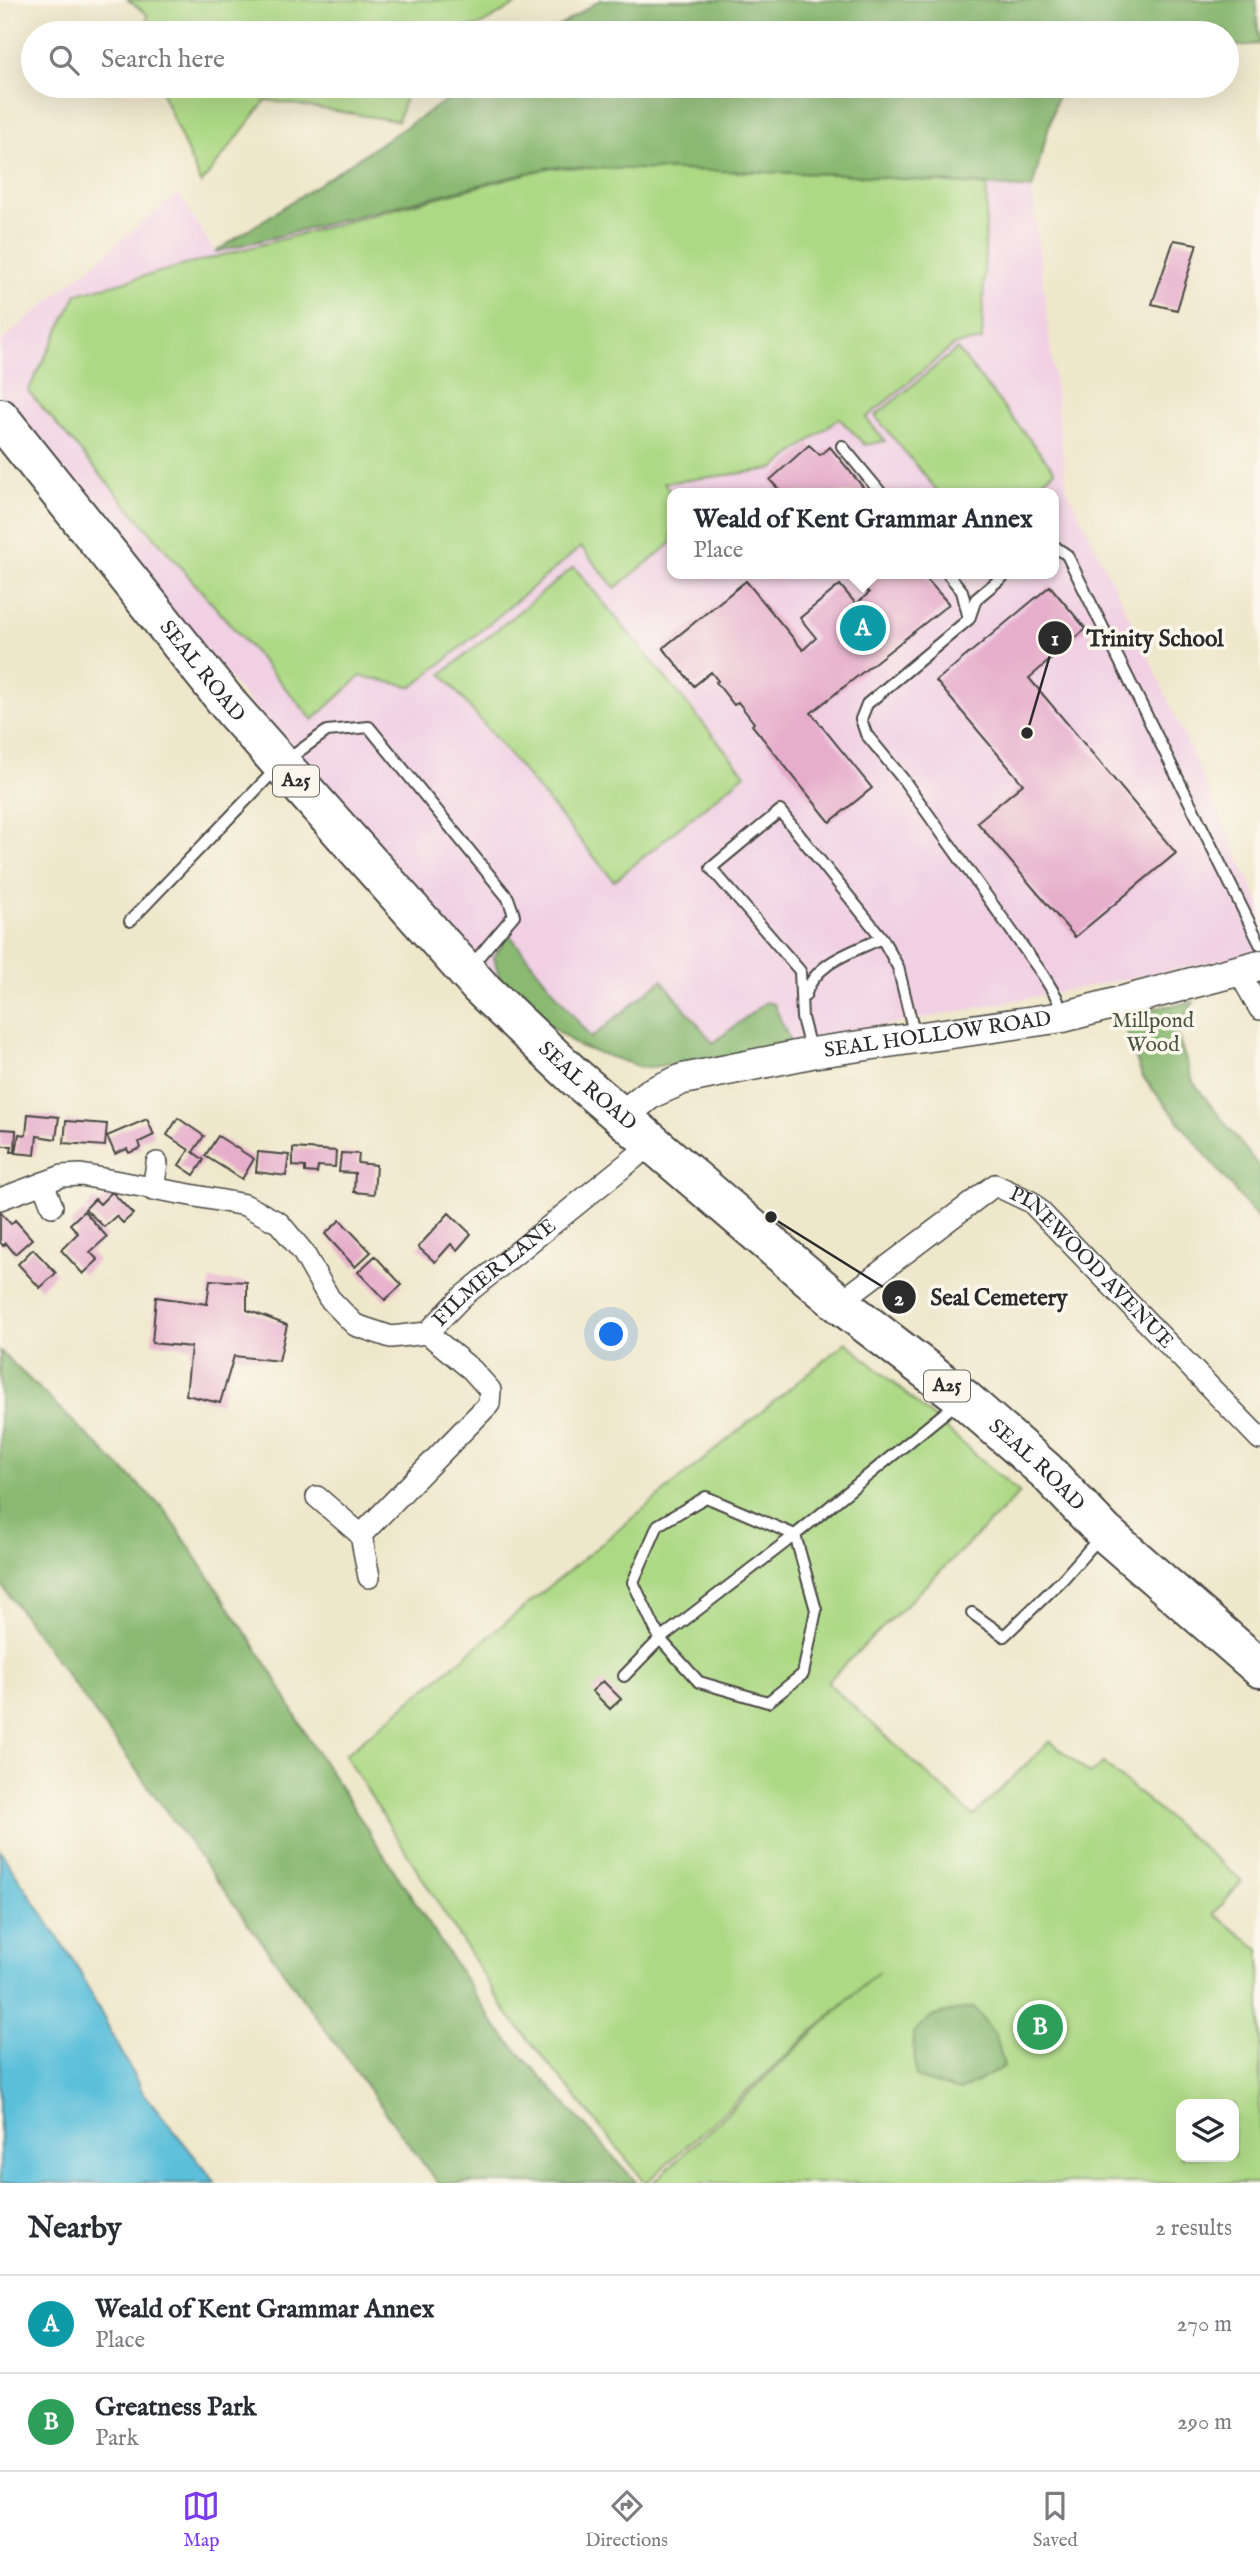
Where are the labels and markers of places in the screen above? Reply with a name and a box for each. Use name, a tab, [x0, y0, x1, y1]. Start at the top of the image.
pin: A	[840, 602, 886, 654]
callout: Trinity School	[1037, 616, 1237, 660]
callout: Seal Cemetery	[882, 1275, 1082, 1319]
pin: B	[1017, 2001, 1063, 2053]

